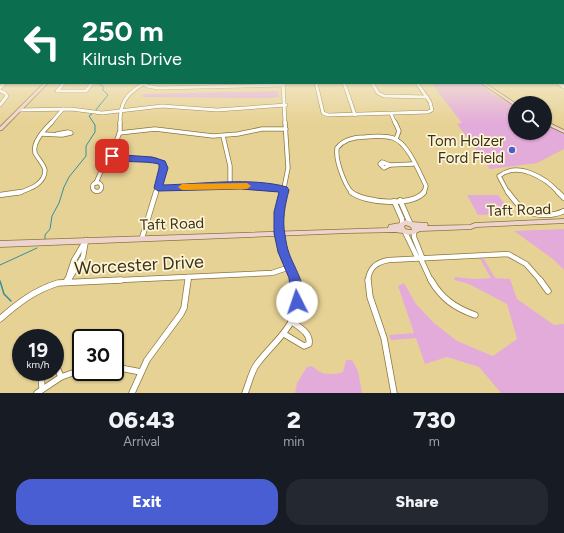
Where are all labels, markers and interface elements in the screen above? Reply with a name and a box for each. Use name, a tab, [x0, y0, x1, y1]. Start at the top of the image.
text: 250 m	[82, 14, 164, 48]
icon: left	[16, 16, 68, 68]
text: Kilrush Drive	[82, 48, 182, 70]
map controls	[508, 96, 552, 140]
button: search	[508, 96, 552, 140]
place label: Tom Holzer Ford Field	[428, 132, 504, 167]
pin	[95, 139, 129, 173]
icon: arrive	[101, 145, 123, 167]
marker: Tom Holzer Ford Field	[507, 145, 517, 155]
street label: Taft Road	[486, 200, 552, 220]
street label: Taft Road	[139, 214, 205, 234]
street label: Worcester Drive	[74, 251, 205, 279]
position arrow	[276, 281, 318, 323]
speed limit sign: 30	[72, 329, 124, 381]
text: 19	[28, 338, 48, 362]
text: km/h	[27, 358, 49, 371]
text: 06:43	[108, 405, 175, 434]
text: 2	[287, 405, 301, 434]
text: 730	[413, 405, 456, 434]
text: Arrival	[123, 434, 160, 449]
text: min	[283, 434, 304, 449]
text: m	[429, 434, 440, 449]
button: Exit	[16, 479, 278, 525]
button: Share	[286, 479, 548, 525]

